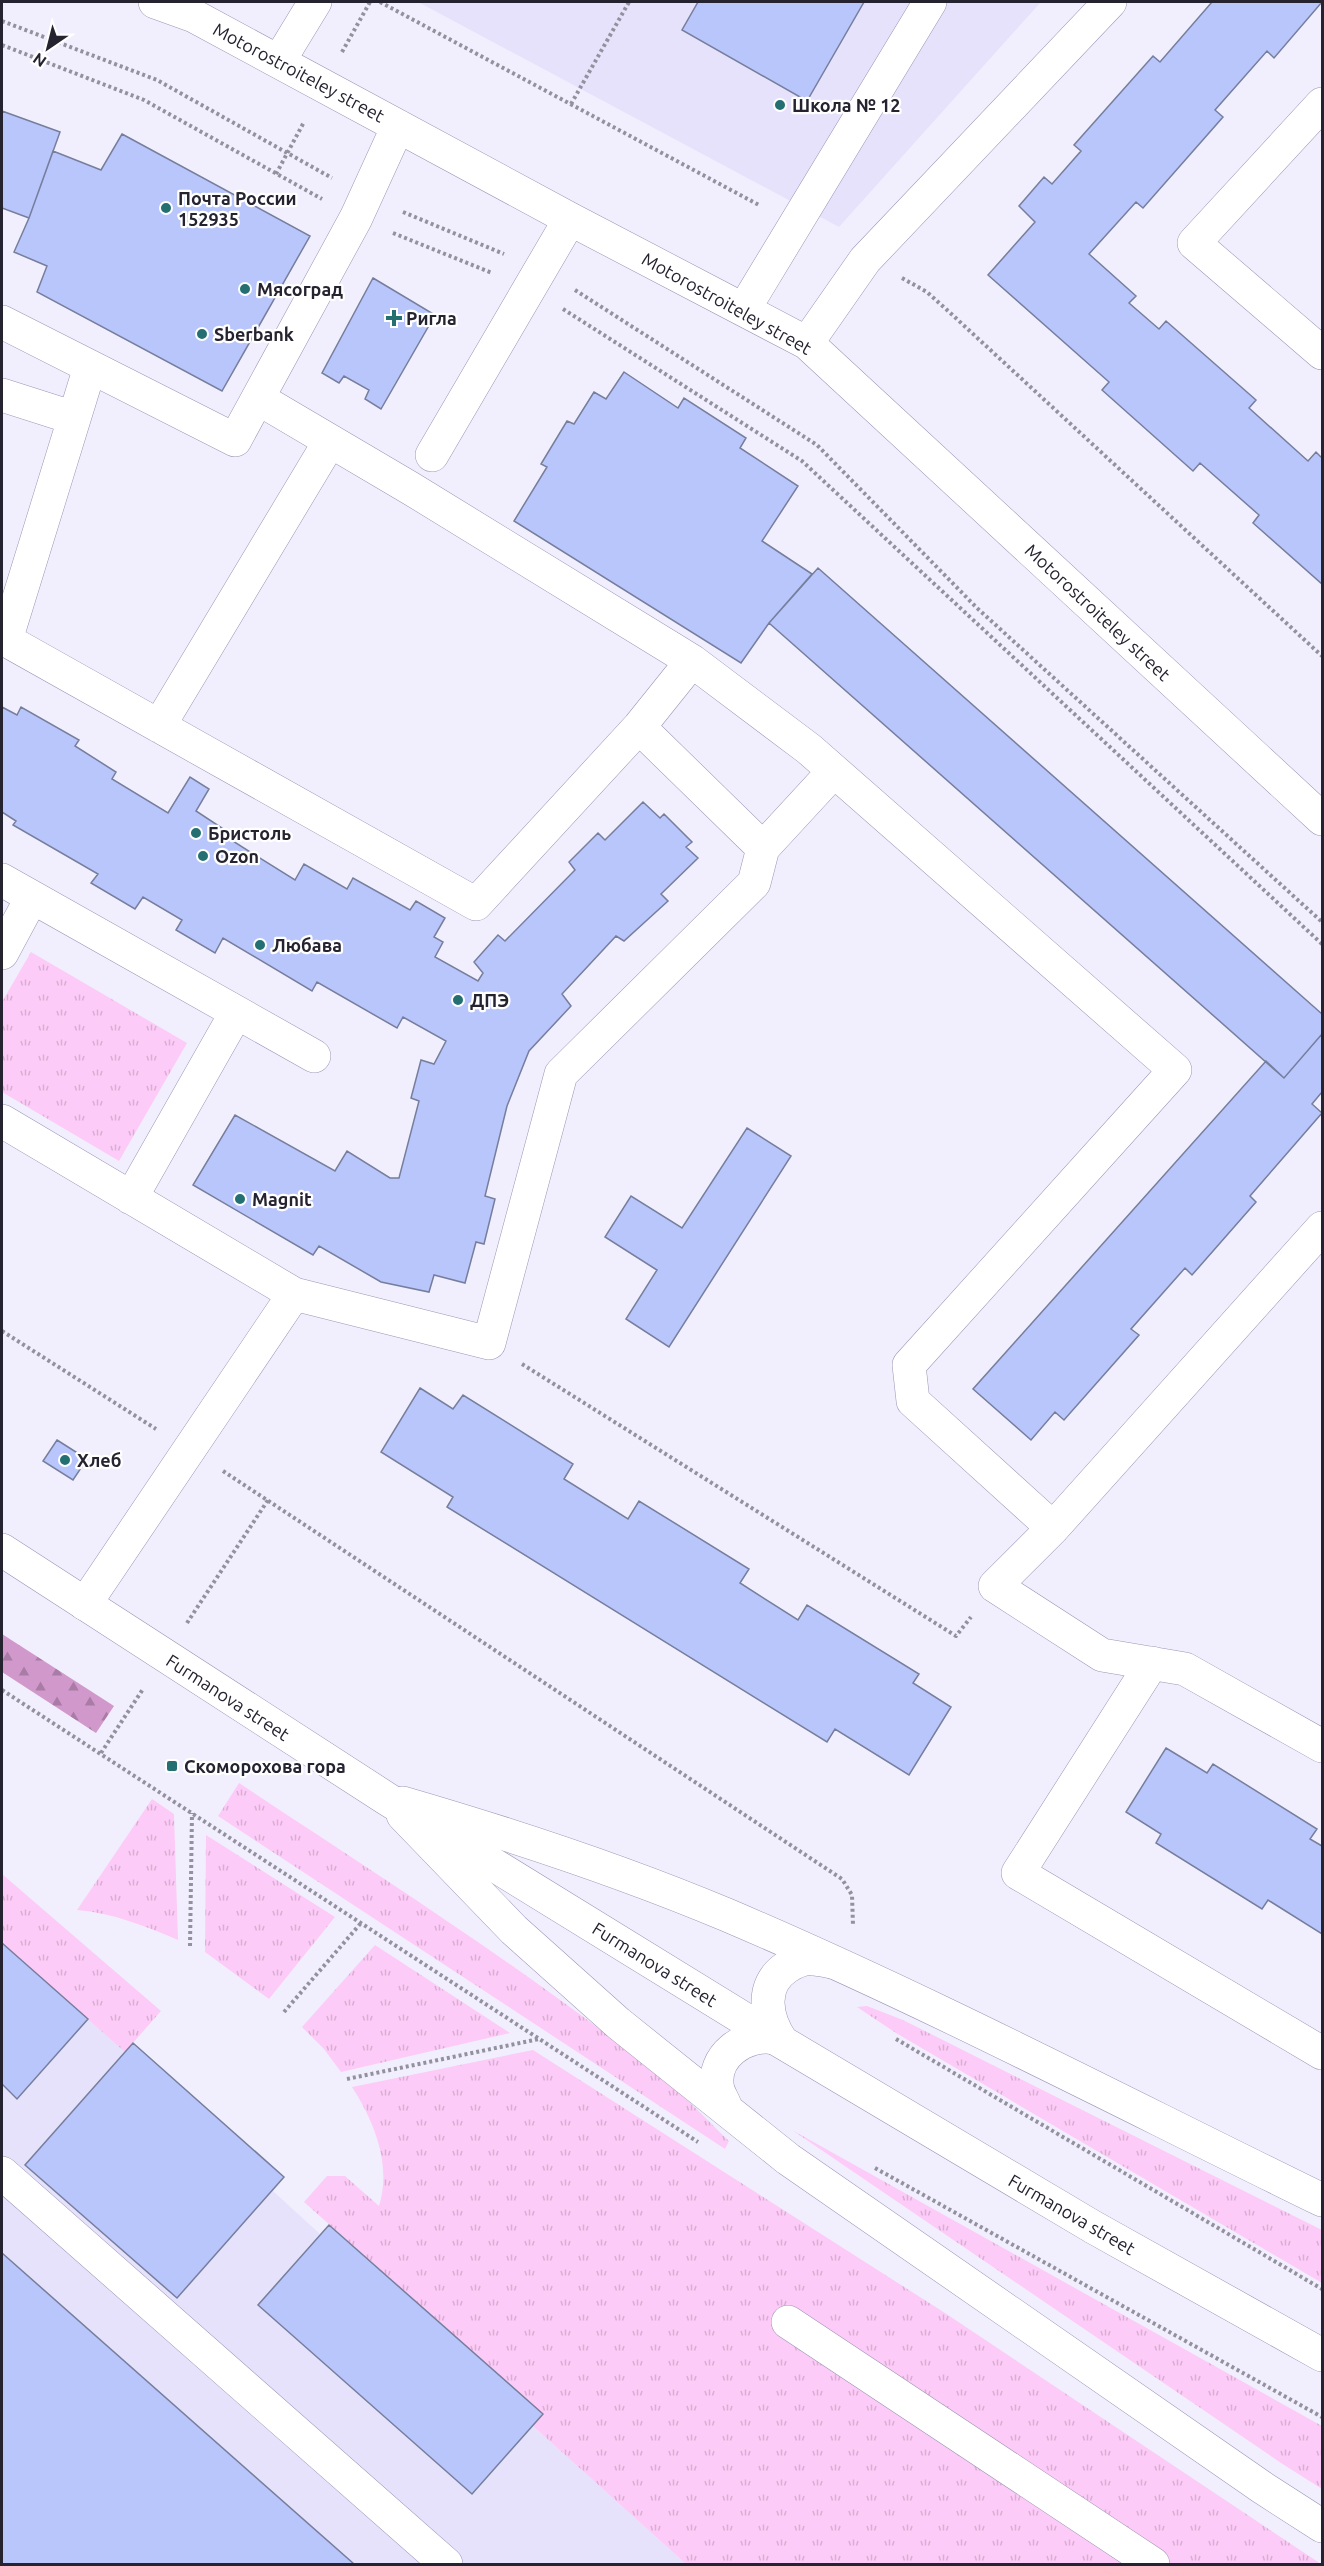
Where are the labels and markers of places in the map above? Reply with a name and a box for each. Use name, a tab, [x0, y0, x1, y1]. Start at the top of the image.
place label: Школа № 12	[792, 95, 900, 115]
marker: Школа № 12	[773, 98, 787, 112]
place label: Почта России 152935	[178, 188, 297, 229]
marker: Почта России 152935	[159, 201, 173, 215]
place label: Мясоград	[257, 279, 343, 299]
marker: Мясоград	[238, 282, 252, 296]
place label: Ригла	[406, 308, 457, 328]
marker: Ригла	[387, 311, 401, 325]
place label: Sberbank	[214, 324, 294, 344]
marker: Sberbank	[195, 327, 209, 341]
place label: Бристоль	[208, 823, 291, 843]
marker: Бристоль	[189, 826, 203, 840]
place label: Ozon	[215, 846, 259, 866]
marker: Ozon	[196, 849, 210, 863]
place label: Любава	[272, 935, 342, 955]
marker: Любава	[253, 938, 267, 952]
place label: ДПЭ	[470, 990, 509, 1010]
marker: ДПЭ	[451, 993, 465, 1007]
place label: Magnit	[252, 1189, 312, 1209]
marker: Magnit	[233, 1192, 247, 1206]
place label: Хлеб	[77, 1450, 121, 1470]
marker: Хлеб	[58, 1453, 72, 1467]
place label: Скоморохова гора	[184, 1756, 346, 1776]
marker: Скоморохова гора	[165, 1759, 179, 1773]

